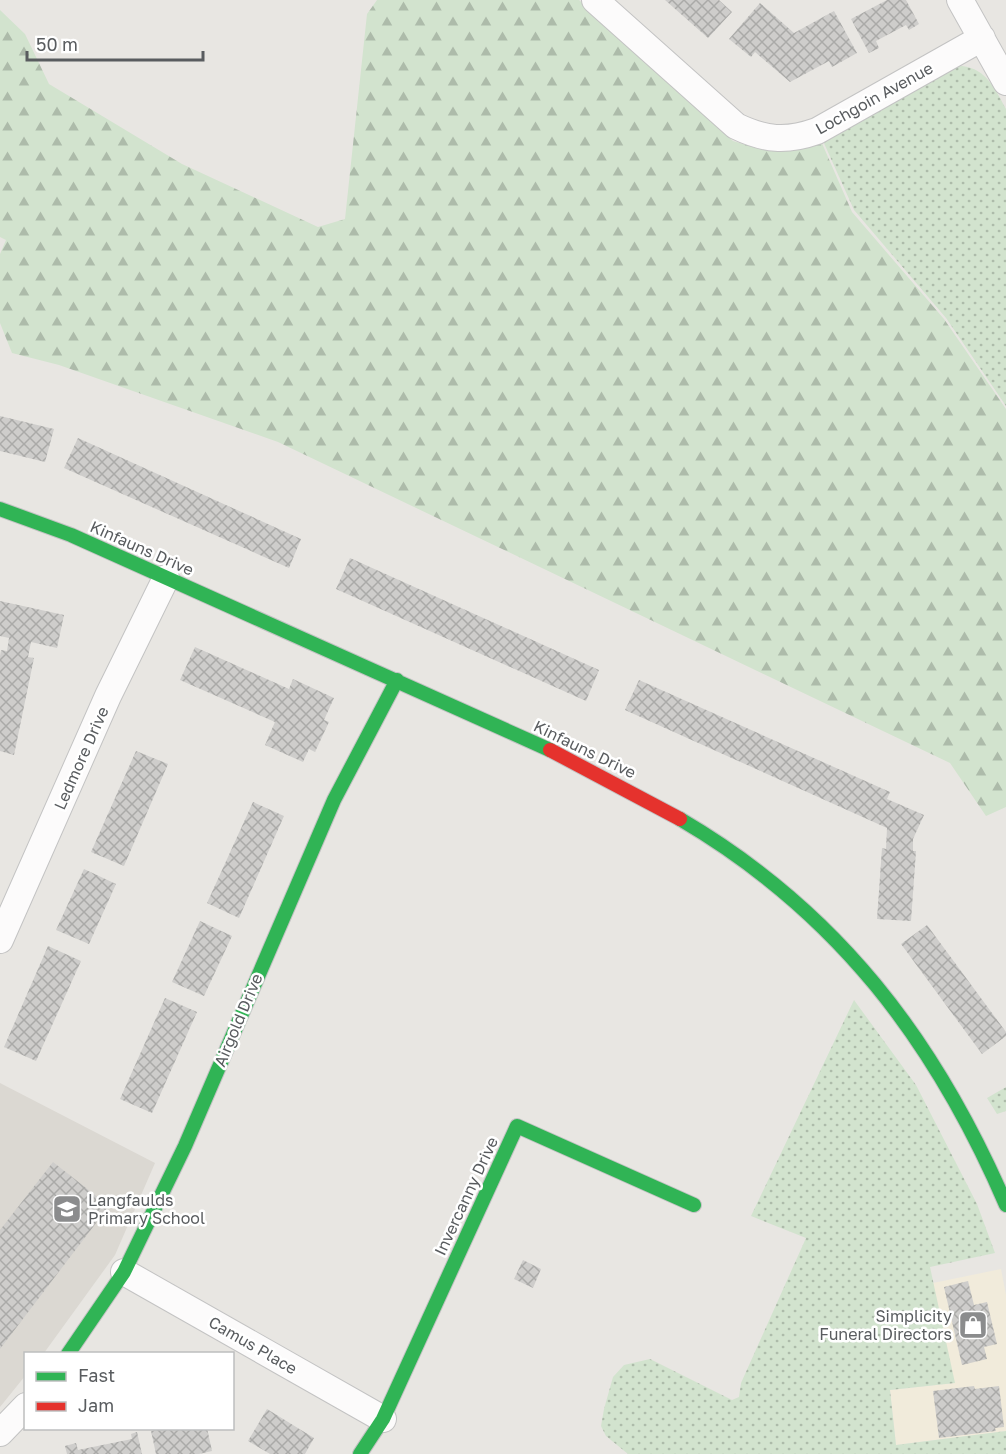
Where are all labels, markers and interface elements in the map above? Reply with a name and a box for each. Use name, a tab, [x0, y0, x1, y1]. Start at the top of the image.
scale bar	[27, 24, 202, 62]
text: 50 m	[36, 33, 78, 55]
street label: Lochgoin Avenue	[812, 57, 936, 139]
street label: Kinfauns Drive	[87, 516, 197, 580]
street label: Ledmore Drive	[49, 703, 113, 813]
street label: Kinfauns Drive	[531, 716, 639, 782]
street label: Airgold Drive	[209, 971, 267, 1069]
street label: Invercanny Drive	[430, 1134, 502, 1258]
place label: Langfaulds Primary School	[88, 1190, 205, 1228]
school or university icon: Langfaulds Primary School	[51, 1193, 83, 1225]
place label: Simplicity Funeral Directors	[819, 1306, 952, 1344]
shop icon: Simplicity Funeral Directors	[957, 1309, 989, 1341]
street label: Camus Place	[205, 1312, 301, 1378]
legend	[24, 1352, 234, 1430]
text: Fast	[78, 1364, 115, 1386]
text: Jam	[78, 1394, 114, 1416]

